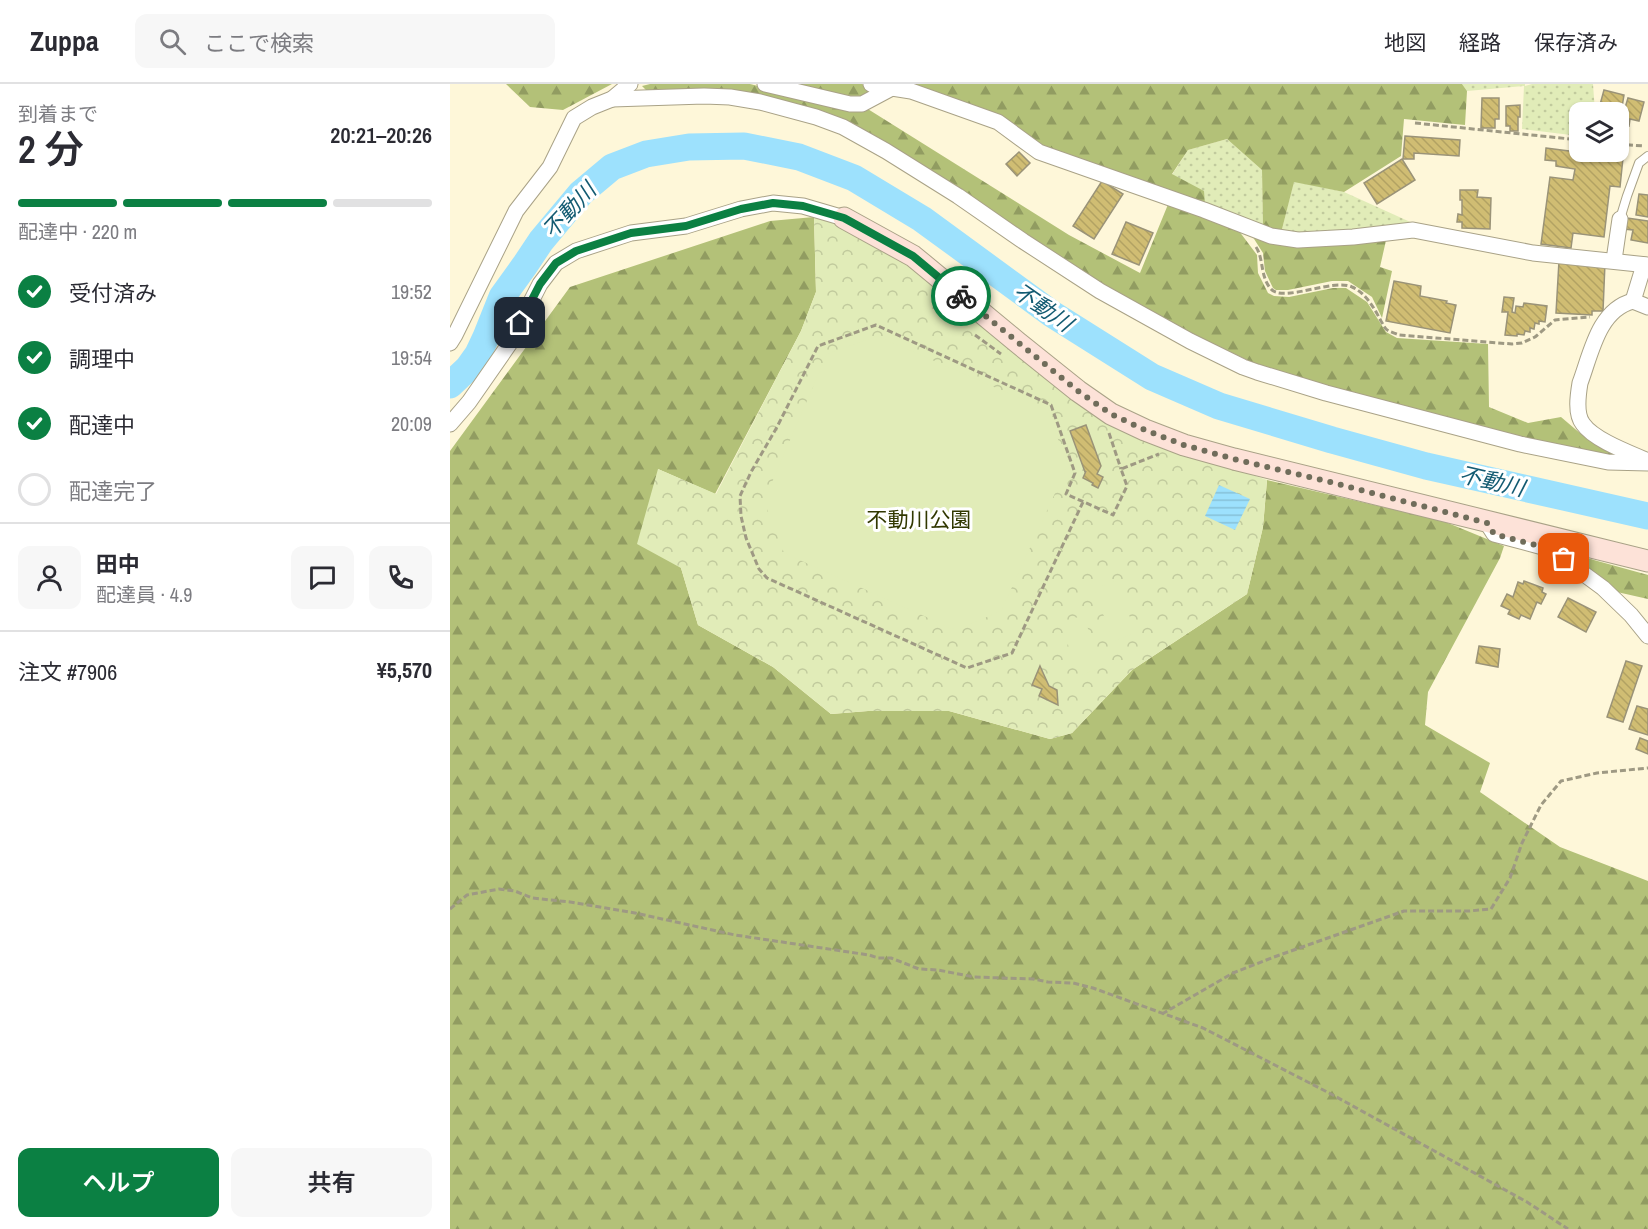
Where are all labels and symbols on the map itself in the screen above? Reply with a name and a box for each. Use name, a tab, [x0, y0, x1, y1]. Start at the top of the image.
water label: 不動川	[536, 174, 604, 244]
courier	[931, 266, 991, 326]
water label: 不動川	[1007, 276, 1080, 339]
pin	[494, 297, 545, 348]
water label: 不動川	[1456, 459, 1529, 503]
park label: 不動川公園	[867, 505, 972, 534]
pin	[1538, 533, 1589, 584]

